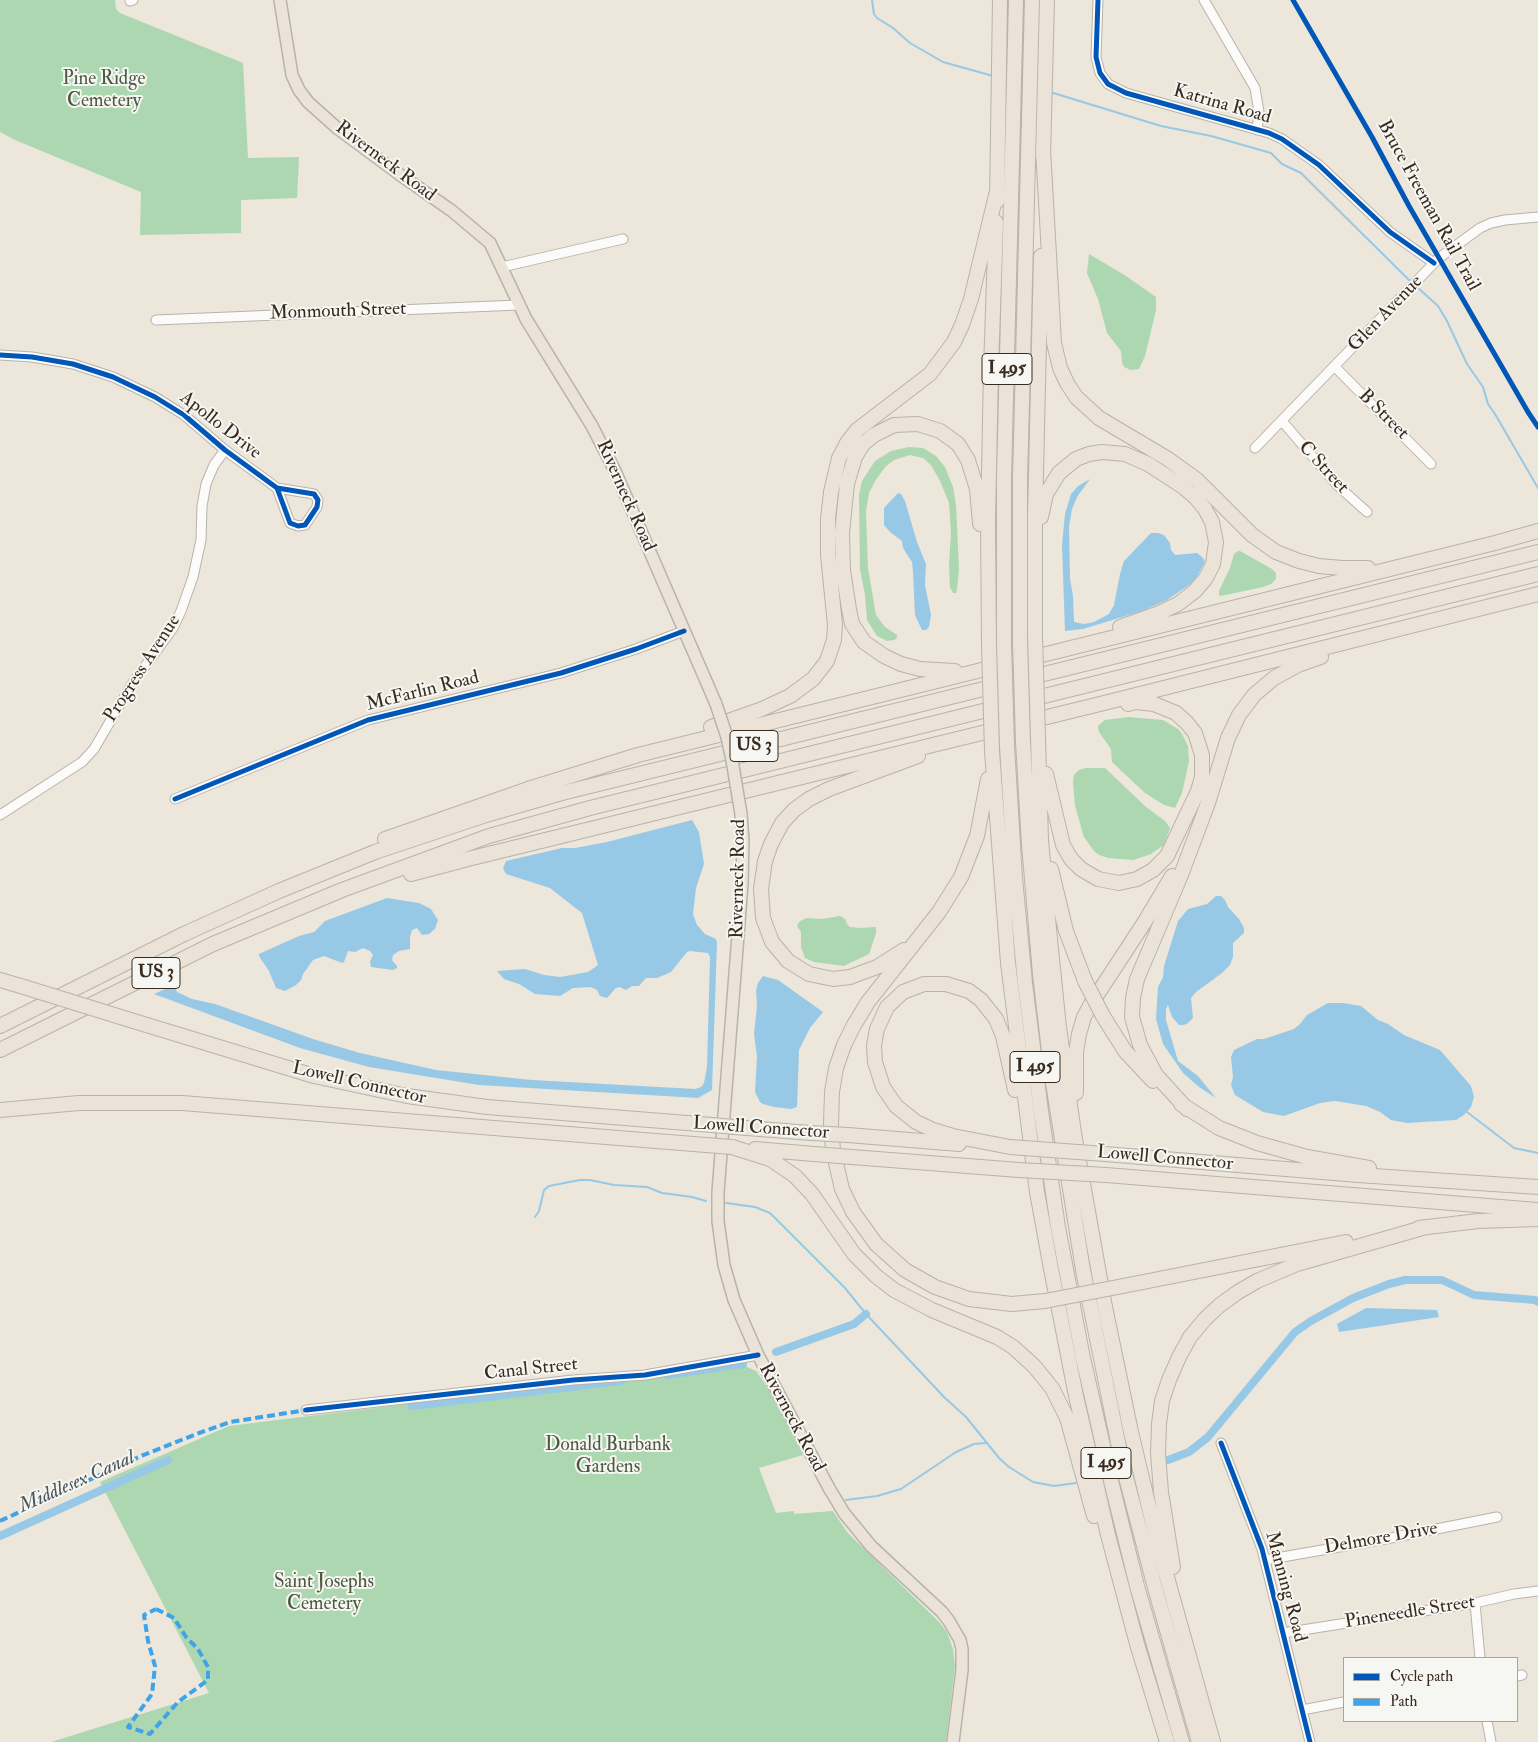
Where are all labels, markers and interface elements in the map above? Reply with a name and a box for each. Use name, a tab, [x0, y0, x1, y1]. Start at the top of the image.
park label: Pine Ridge Cemetery	[62, 69, 146, 113]
street label: Katrina Road	[1170, 80, 1274, 130]
street label: Riverneck Road	[330, 117, 440, 207]
street label: Bruce Freeman Rail Trail	[1372, 117, 1484, 295]
street label: Glen Avenue	[1344, 271, 1428, 357]
street label: Monmouth Street	[269, 298, 407, 326]
road number: I 495	[982, 354, 1032, 384]
street label: B Street	[1353, 385, 1413, 445]
street label: Apollo Drive	[175, 387, 265, 465]
street label: Riverneck Road	[590, 437, 660, 555]
street label: C Street	[1293, 437, 1353, 499]
street label: Progress Avenue	[100, 611, 186, 727]
street label: McFarlin Road	[364, 667, 482, 717]
road number: US 3	[730, 730, 778, 761]
street label: Riverneck Road	[727, 819, 751, 939]
road number: US 3	[132, 958, 180, 988]
road number: I 495	[1010, 1052, 1060, 1082]
street label: Lowell Connector	[290, 1058, 428, 1110]
street label: Lowell Connector	[692, 1113, 830, 1145]
street label: Lowell Connector	[1096, 1142, 1234, 1176]
street label: Canal Street	[483, 1354, 579, 1386]
street label: Riverneck Road	[753, 1360, 829, 1476]
park label: Donald Burbank Gardens	[545, 1435, 671, 1479]
water label: Middlesex Canal	[15, 1447, 139, 1519]
road number: I 495	[1081, 1448, 1131, 1479]
street label: Delmore Drive	[1323, 1518, 1439, 1560]
street label: Manning Road	[1259, 1529, 1311, 1645]
park label: Saint Josephs Cemetery	[274, 1572, 374, 1616]
street label: Pineneedle Street	[1343, 1591, 1477, 1635]
legend	[1343, 1657, 1518, 1722]
text: Cycle path	[1390, 1667, 1453, 1686]
text: Path	[1390, 1692, 1417, 1711]

